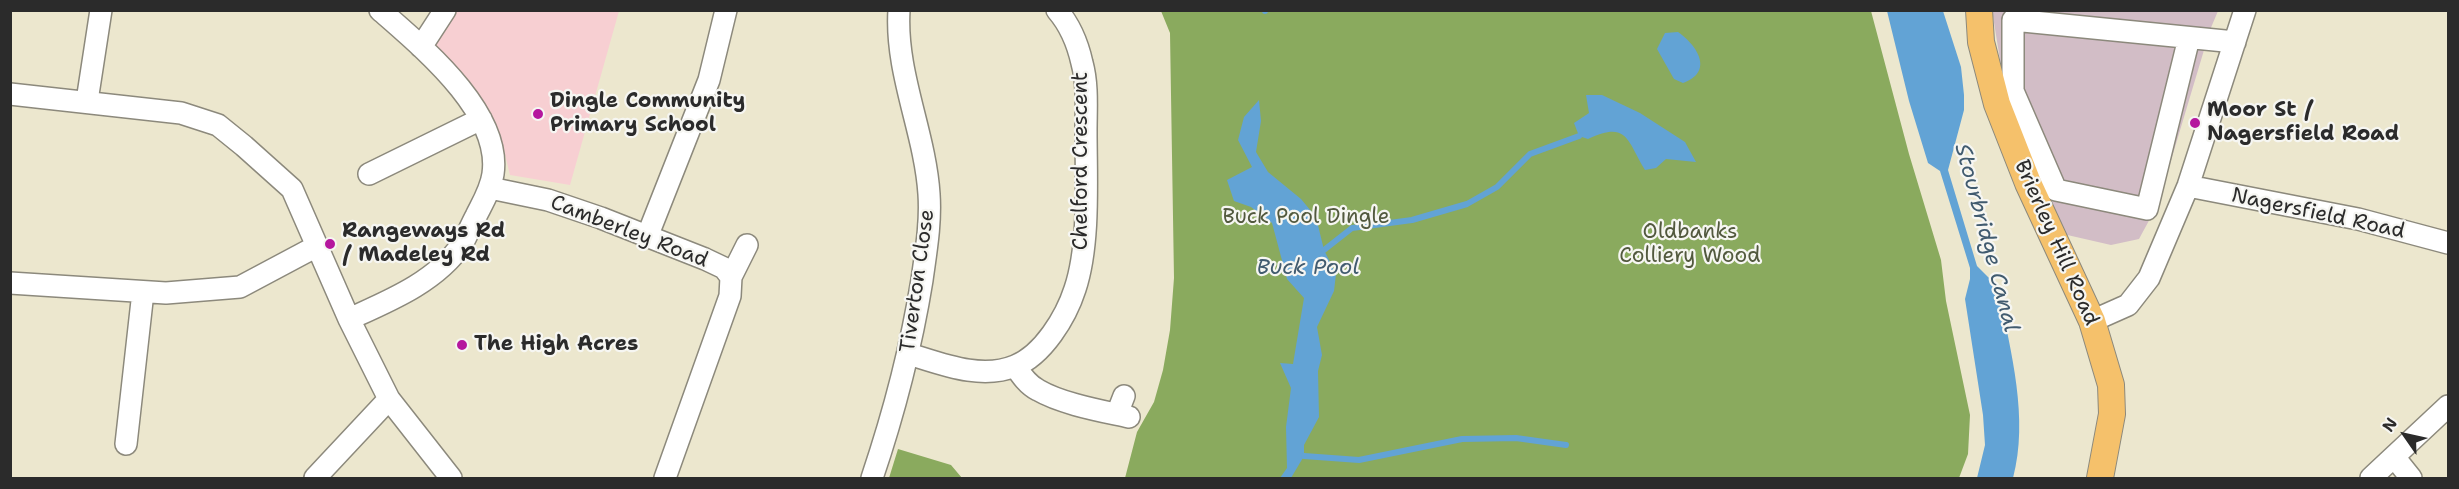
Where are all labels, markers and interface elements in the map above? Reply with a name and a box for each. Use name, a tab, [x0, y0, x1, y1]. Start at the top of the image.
street label: Chelford Crescent	[1069, 72, 1095, 250]
place label: Dingle Community Primary School	[550, 89, 745, 139]
place label: Moor St / Nagersfield Road	[2207, 98, 2399, 148]
marker: Dingle Community Primary School	[531, 107, 545, 121]
marker: Moor St / Nagersfield Road	[2188, 116, 2202, 130]
water label: Stourbridge Canal	[1948, 141, 2024, 335]
street label: Brierley Hill Road	[2008, 156, 2104, 330]
street label: Nagersfield Road	[2229, 183, 2407, 245]
street label: Camberley Road	[547, 190, 711, 274]
park label: Buck Pool Dingle	[1222, 205, 1390, 231]
street label: Tiverton Close	[895, 208, 941, 354]
place label: Rangeways Rd / Madeley Rd	[342, 219, 505, 269]
park label: Oldbanks Colliery Wood	[1619, 220, 1761, 270]
marker: Rangeways Rd / Madeley Rd	[323, 237, 337, 251]
water label: Buck Pool	[1257, 255, 1359, 281]
place label: The High Acres	[474, 332, 638, 358]
marker: The High Acres	[455, 338, 469, 352]
north arrow	[2375, 405, 2435, 465]
text: N	[2377, 414, 2402, 436]

